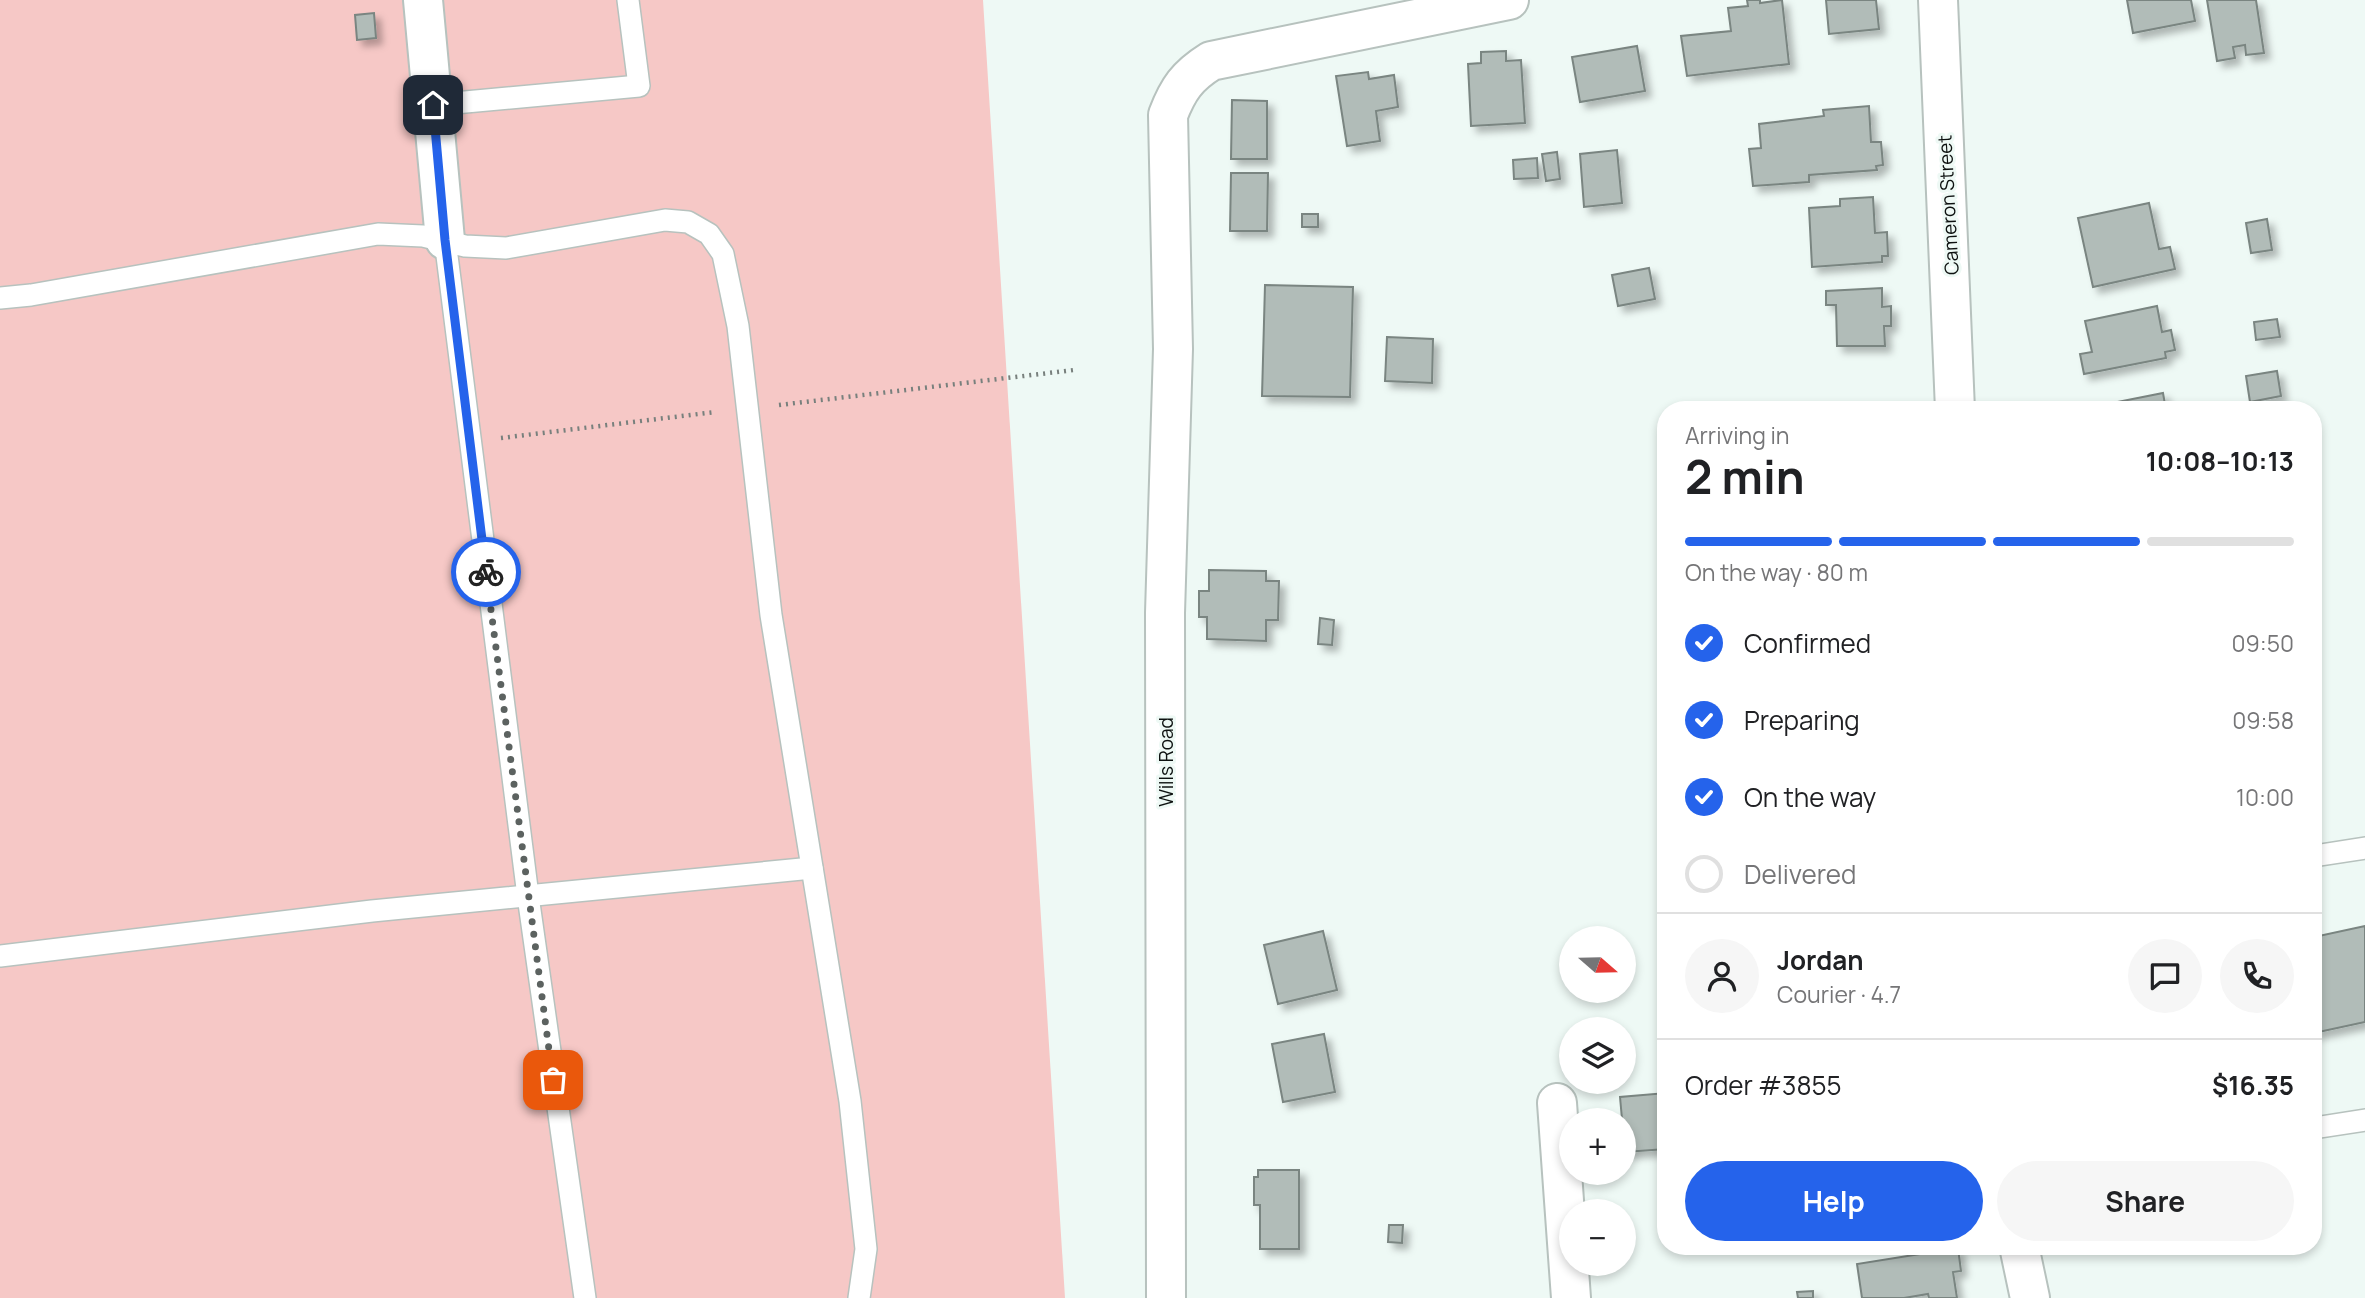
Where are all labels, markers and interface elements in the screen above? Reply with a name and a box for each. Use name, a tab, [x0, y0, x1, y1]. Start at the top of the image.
pin	[403, 75, 463, 135]
icon: home	[414, 86, 452, 124]
street label: Cameron Street	[1931, 134, 1965, 276]
text: Arriving in	[1685, 419, 1790, 451]
text: 10:08–10:13	[2146, 443, 2294, 479]
text: 2 min	[1685, 445, 1805, 508]
courier	[451, 537, 521, 607]
icon: bike	[467, 553, 505, 591]
text: On the way · 80 m	[1685, 556, 1868, 588]
icon: check	[1685, 624, 1723, 662]
text: Confirmed	[1744, 625, 1871, 661]
text: 09:50	[2232, 627, 2294, 659]
icon: check	[1685, 701, 1723, 739]
text: Preparing	[1744, 702, 1860, 738]
text: 09:58	[2232, 704, 2294, 736]
street label: Wills Road	[1153, 717, 1179, 807]
icon: check	[1685, 778, 1723, 816]
text: On the way	[1744, 779, 1876, 815]
text: 10:00	[2236, 781, 2294, 813]
text: Delivered	[1744, 856, 1856, 892]
north arrow	[1559, 926, 1636, 1003]
map controls	[1559, 926, 1636, 1276]
button: person	[1685, 939, 1759, 1013]
button: chat	[2128, 939, 2202, 1013]
button: phone	[2220, 939, 2294, 1013]
text: Jordan	[1777, 942, 1863, 978]
text: Courier · 4.7	[1777, 978, 1901, 1010]
button: layers	[1559, 1017, 1636, 1094]
pin	[523, 1050, 583, 1110]
icon: bag	[534, 1061, 572, 1099]
text: Order #3855	[1685, 1067, 1842, 1103]
text: $16.35	[2212, 1067, 2294, 1103]
button: +	[1559, 1108, 1636, 1185]
button: Help	[1685, 1161, 1983, 1241]
button: Share	[1997, 1161, 2294, 1241]
button: −	[1559, 1199, 1636, 1276]

